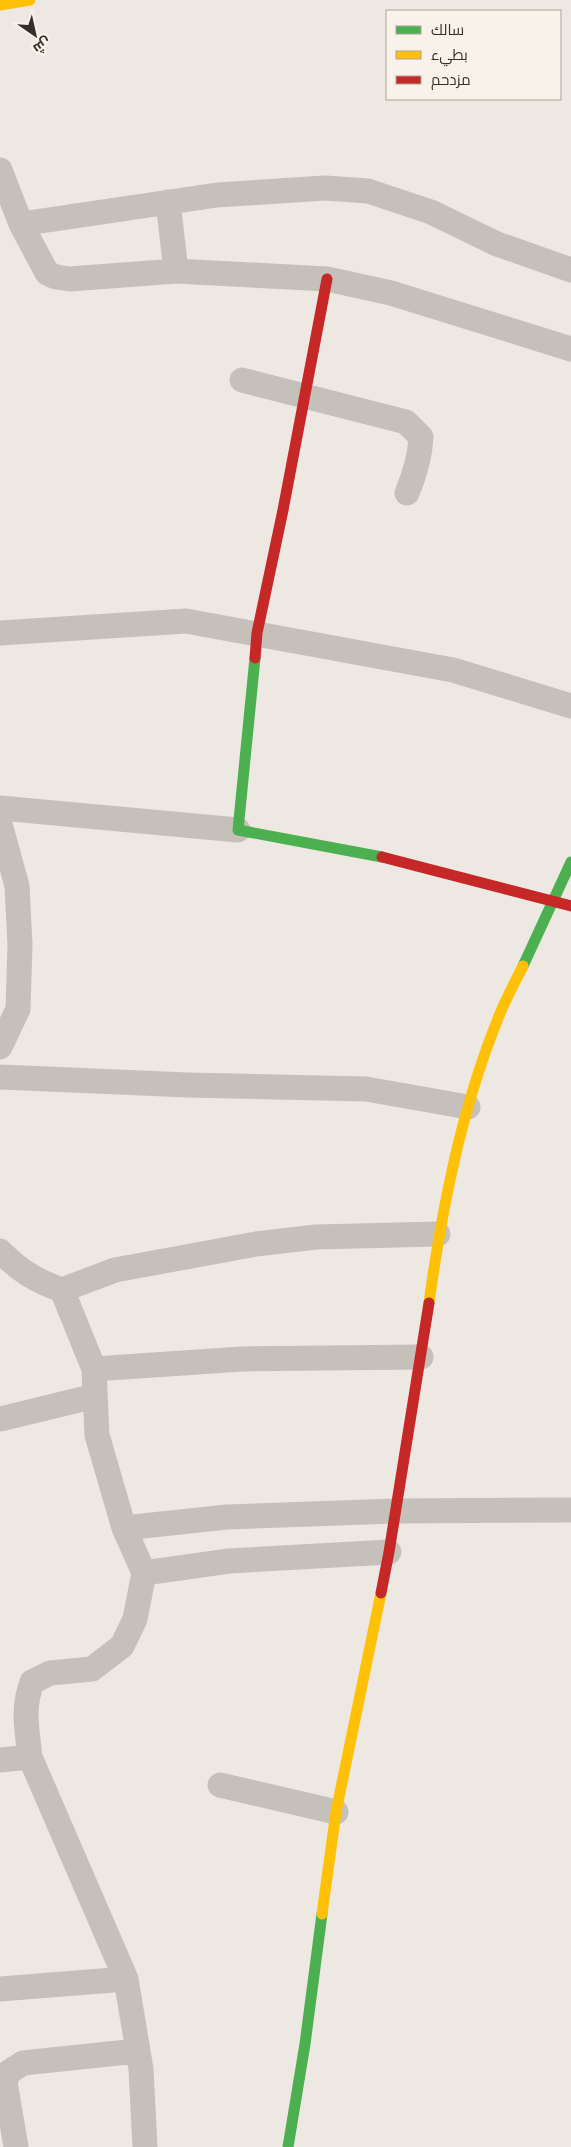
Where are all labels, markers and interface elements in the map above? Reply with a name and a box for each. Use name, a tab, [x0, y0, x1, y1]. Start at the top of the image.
north arrow	[10, 10, 60, 60]
legend	[386, 10, 561, 100]
text: سالك	[431, 20, 464, 39]
text: ش	[30, 33, 55, 58]
text: بطيء	[431, 45, 468, 67]
text: مزدحم	[431, 70, 471, 90]

